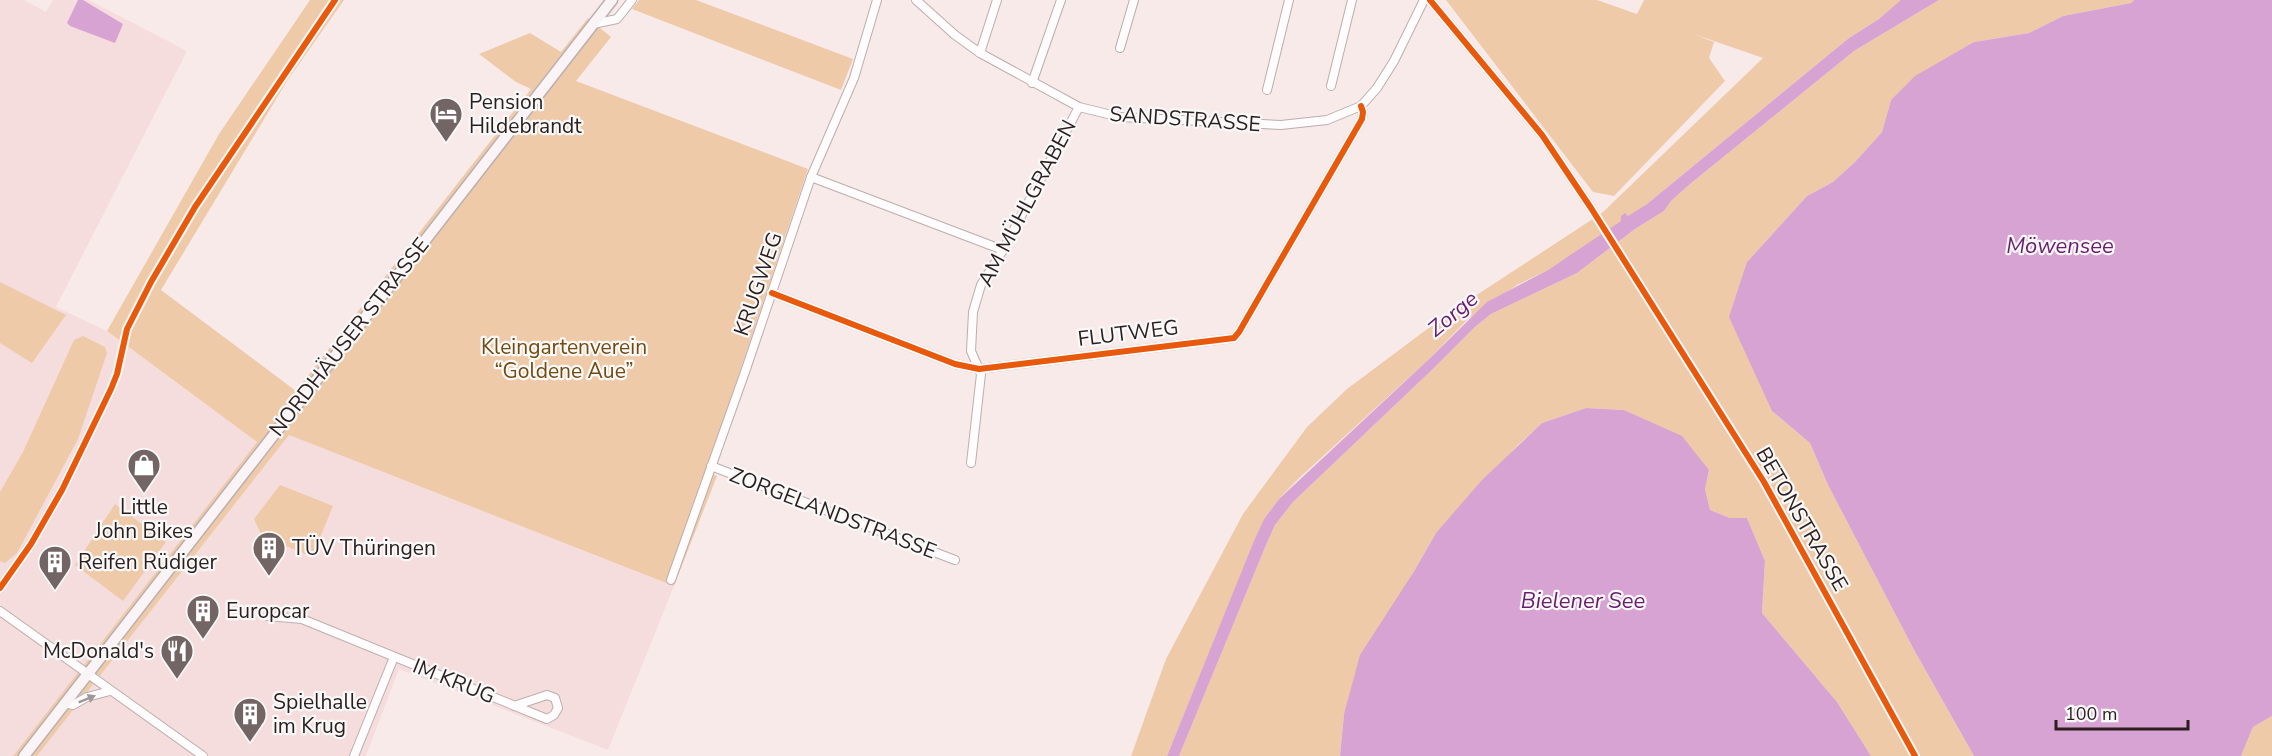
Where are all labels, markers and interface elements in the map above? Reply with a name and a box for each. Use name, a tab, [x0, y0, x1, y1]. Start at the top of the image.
place label: Pension Hildebrandt	[469, 88, 582, 140]
hotel icon: Pension Hildebrandt	[428, 96, 464, 143]
street label: SANDSTRASSE	[1108, 100, 1262, 138]
street label: AM MÜHLGRABEN	[971, 115, 1083, 291]
street label: KRUGWEG	[727, 228, 789, 340]
water label: Möwensee	[2006, 231, 2114, 261]
street label: NORDHÄUSER STRASSE	[263, 232, 435, 442]
water label: Zorge	[1421, 284, 1485, 344]
street label: FLUTWEG	[1076, 313, 1180, 353]
park label: Kleingartenverein “Goldene Aue”	[481, 333, 647, 385]
street label: BETONSTRASSE	[1749, 442, 1855, 596]
shop icon: Little John Bikes	[126, 447, 162, 494]
street label: ZORGELANDSTRASSE	[726, 461, 940, 565]
place label: Little John Bikes	[94, 493, 193, 545]
building icon: TÜV Thüringen	[251, 530, 287, 577]
place label: TÜV Thüringen	[292, 534, 436, 562]
building icon: Reifen Rüdiger	[37, 544, 73, 591]
place label: Reifen Rüdiger	[78, 548, 217, 576]
water label: Bielener See	[1521, 586, 1646, 616]
building icon: Europcar	[185, 593, 221, 640]
place label: Europcar	[226, 597, 310, 625]
restaurant icon: McDonald's	[159, 633, 195, 680]
place label: McDonald's	[43, 637, 154, 665]
street label: IM KRUG	[409, 652, 499, 710]
place label: Spielhalle im Krug	[273, 688, 367, 740]
scale bar	[2056, 693, 2188, 731]
one-way arrow	[78, 694, 96, 703]
building icon: Spielhalle im Krug	[232, 696, 268, 743]
text: 100 m	[2065, 702, 2117, 726]

